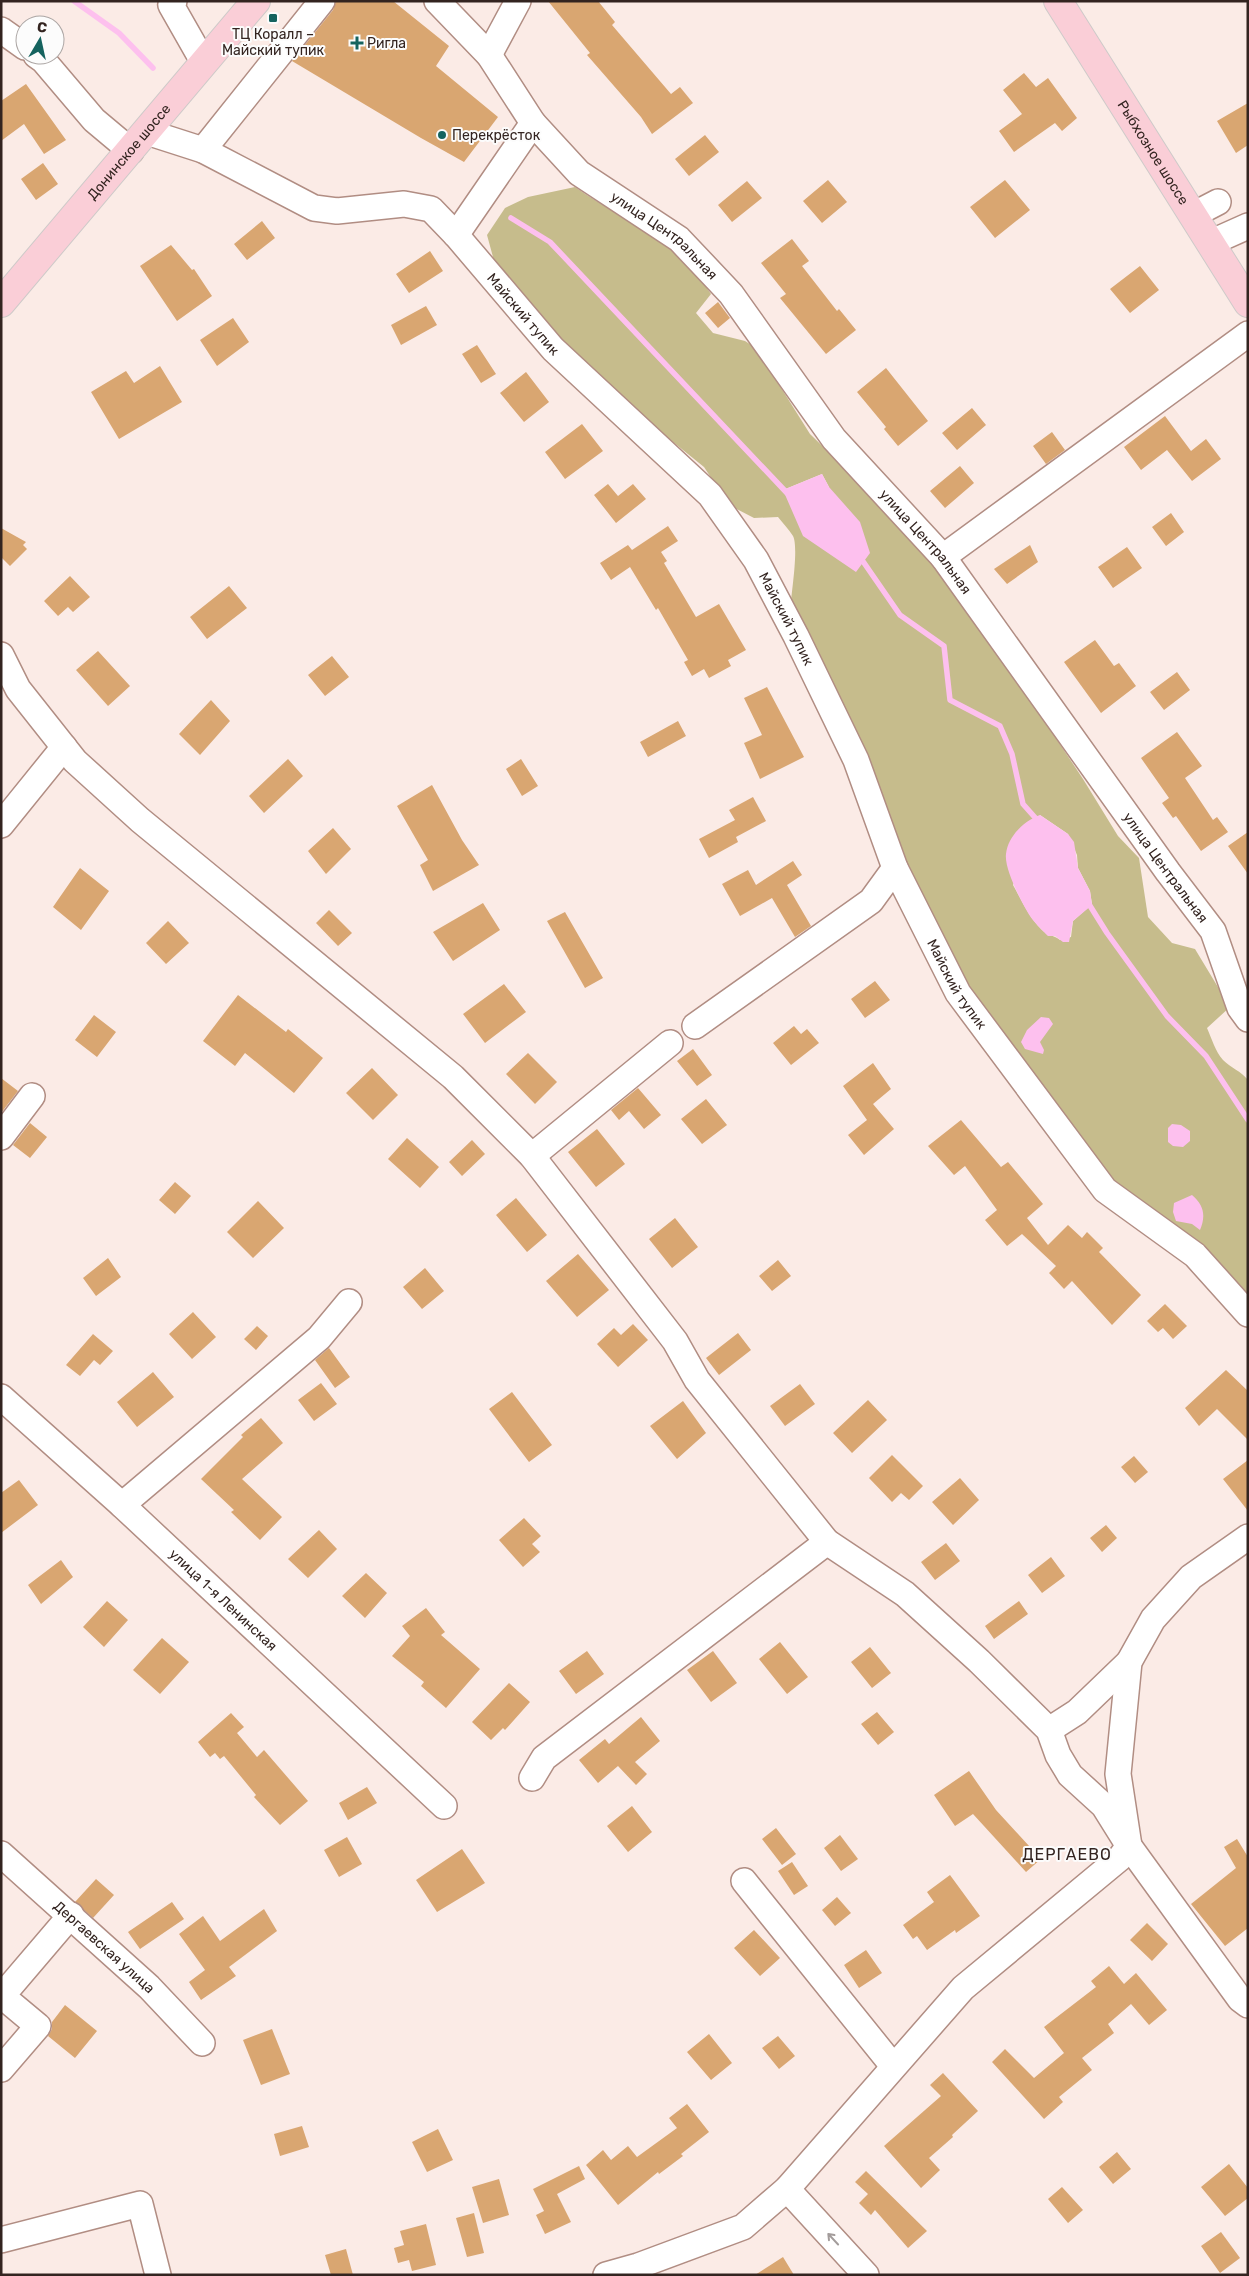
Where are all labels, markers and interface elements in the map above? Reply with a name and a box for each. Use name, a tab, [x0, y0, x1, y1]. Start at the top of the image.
marker: ТЦ Коралл – Майский тупик	[267, 12, 279, 24]
north arrow	[15, 15, 65, 65]
text: С	[36, 18, 48, 37]
place label: ТЦ Коралл – Майский тупик	[222, 26, 325, 59]
place label: Ригла	[367, 35, 406, 52]
marker: Ригла	[351, 37, 363, 49]
street label: Рыбхозное шоссе	[1114, 97, 1193, 208]
street label: Донинское шоссе	[83, 100, 174, 203]
place label: Перекрёсток	[452, 127, 541, 144]
marker: Перекрёсток	[436, 129, 448, 141]
street label: улица Центральная	[608, 188, 721, 283]
street label: Майский тупик	[484, 270, 563, 359]
street label: улица Центральная	[876, 486, 975, 597]
street label: Майский тупик	[755, 569, 818, 668]
street label: улица Центральная	[1120, 809, 1212, 926]
street label: Майский тупик	[924, 936, 991, 1033]
street label: улица 1-я Ленинская	[166, 1545, 281, 1654]
district label: ДЕРГАЕВО	[1022, 1845, 1112, 1864]
street label: Дергаевская улица	[50, 1897, 159, 1996]
one-way arrow	[827, 2232, 839, 2245]

